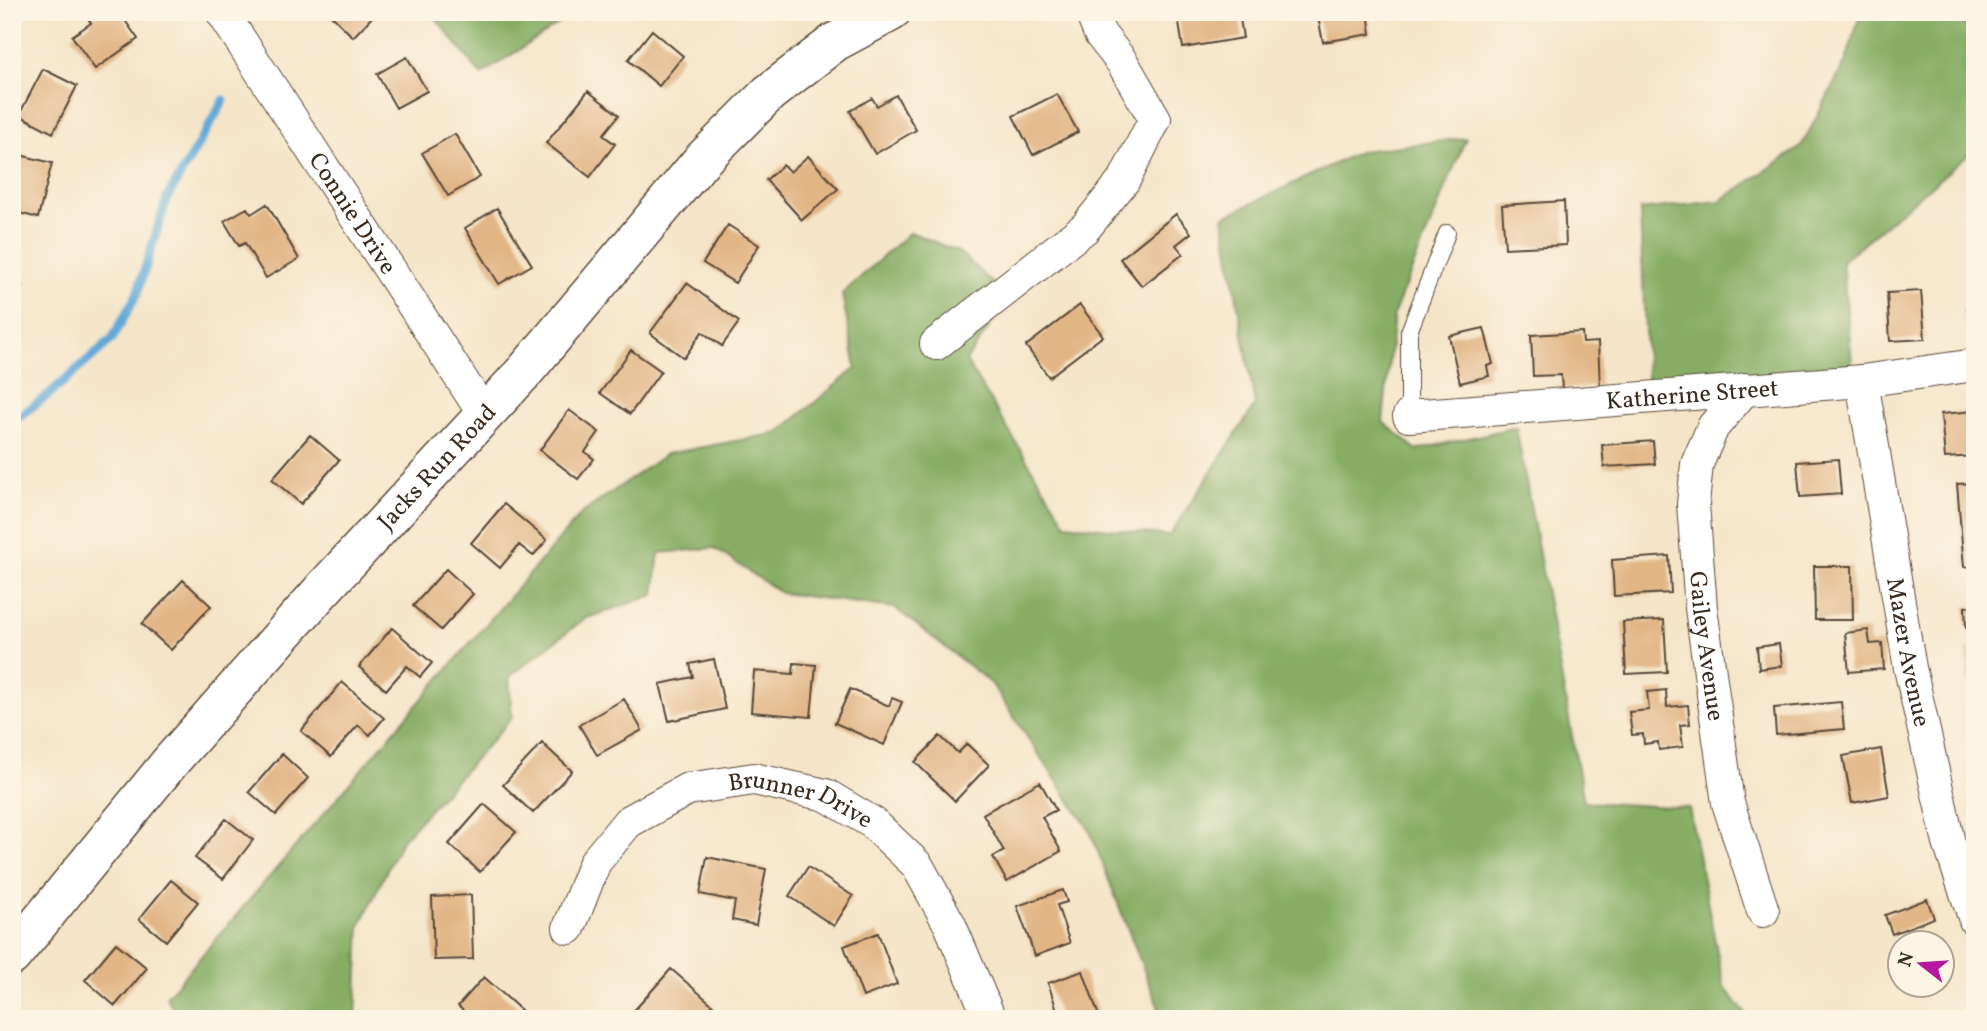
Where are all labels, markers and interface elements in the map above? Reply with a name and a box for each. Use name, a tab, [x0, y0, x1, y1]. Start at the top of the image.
street label: Connie Drive	[299, 147, 404, 282]
street label: Katherine Street	[1605, 373, 1780, 420]
street label: Jacks Run Road	[371, 397, 505, 539]
street label: Gailey Avenue	[1679, 570, 1731, 723]
street label: Mazer Avenue	[1876, 575, 1938, 730]
street label: Brunner Drive	[726, 764, 879, 838]
north arrow	[1885, 930, 1955, 1000]
text: N	[1892, 949, 1921, 970]

